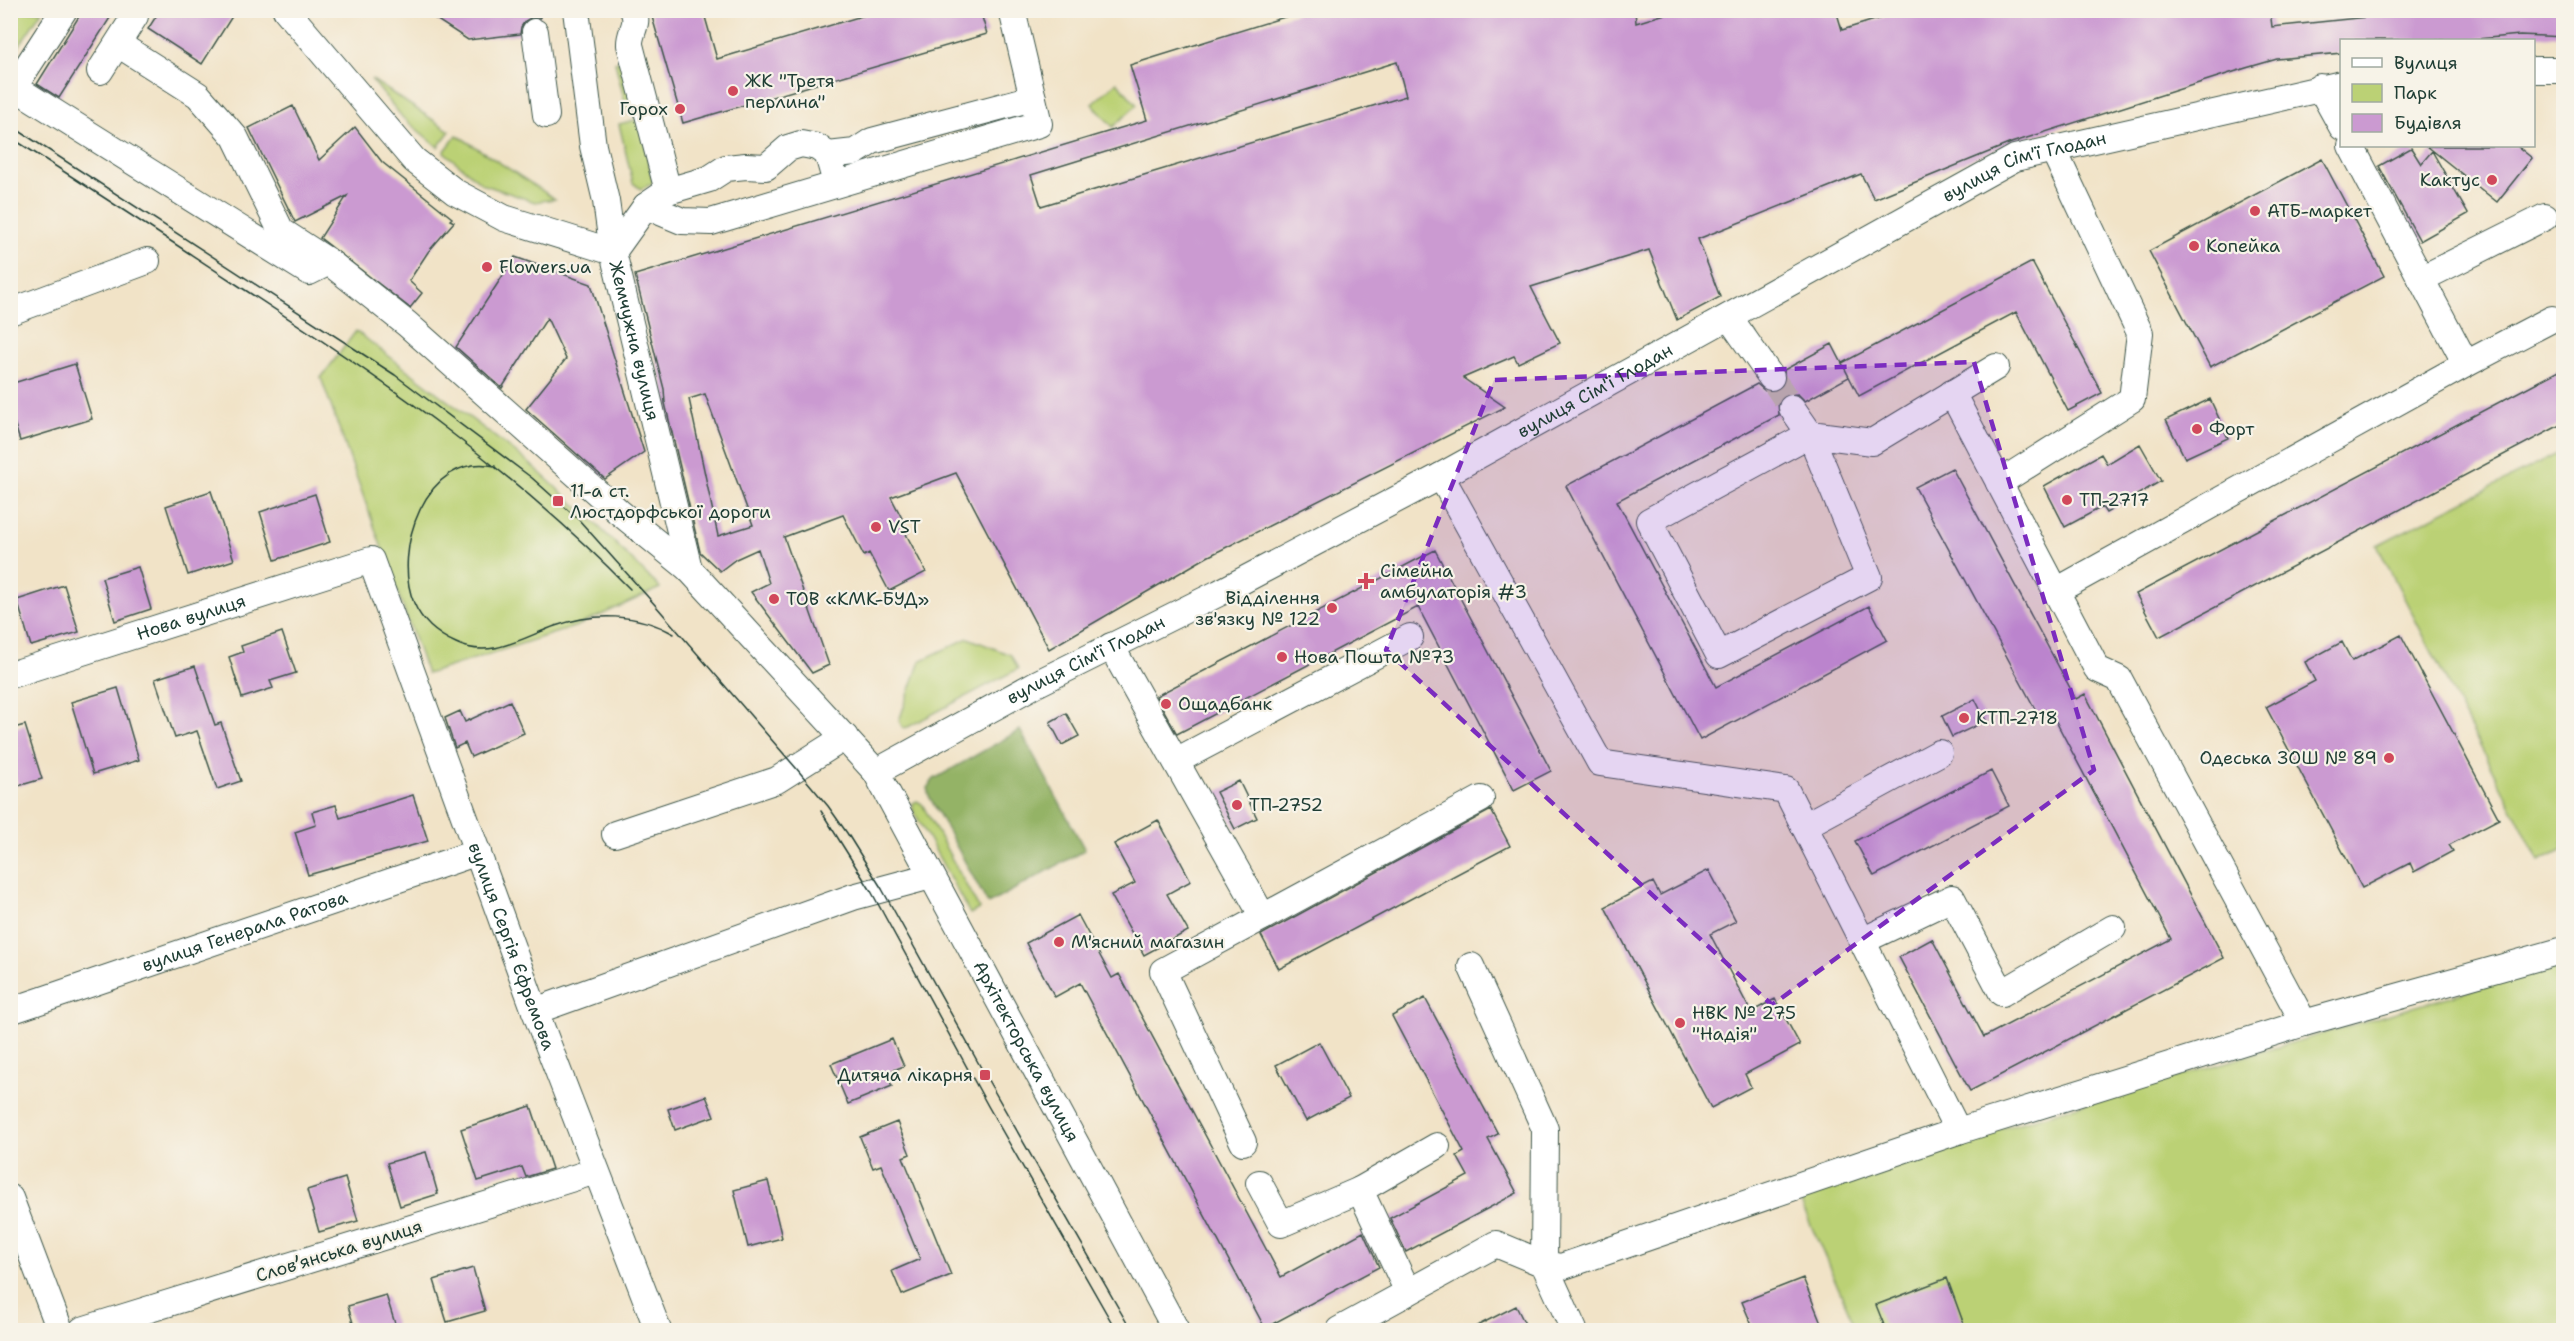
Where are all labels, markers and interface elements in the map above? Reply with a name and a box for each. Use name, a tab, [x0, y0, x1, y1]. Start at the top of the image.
legend	[2340, 39, 2535, 147]
text: Вулиця	[2394, 51, 2458, 75]
place label: ЖК "Третя перлина"	[745, 69, 835, 114]
text: Парк	[2394, 81, 2437, 105]
marker: ЖК "Третя перлина"	[726, 84, 740, 98]
place label: Горох	[620, 97, 668, 121]
marker: Горох	[673, 102, 687, 116]
text: Будівля	[2394, 111, 2462, 135]
street label: вулиця Сім'ї Глодан	[1938, 126, 2108, 208]
place label: Кактус	[2420, 168, 2480, 192]
marker: Кактус	[2485, 173, 2499, 187]
place label: АТБ-маркет	[2267, 199, 2373, 223]
marker: АТБ-маркет	[2248, 204, 2262, 218]
place label: Копейка	[2206, 234, 2280, 258]
marker: Копейка	[2187, 239, 2201, 253]
place label: Flowers.ua	[499, 255, 591, 279]
street label: Жемчужна вулиця	[603, 258, 665, 423]
marker: Flowers.ua	[480, 260, 494, 274]
street label: вулиця Сім'ї Глодан	[1513, 338, 1677, 443]
place label: Форт	[2209, 417, 2255, 441]
marker: Форт	[2190, 422, 2204, 436]
place label: 11-а ст. Люстдорфської дороги	[570, 479, 771, 524]
place label: ТП-2717	[2079, 488, 2149, 512]
marker: ТП-2717	[2060, 493, 2074, 507]
marker: 11-а ст. Люстдорфської дороги	[551, 494, 565, 508]
place label: VST	[888, 515, 921, 539]
marker: VST	[869, 520, 883, 534]
place label: Сімейна амбулаторія #3	[1380, 559, 1527, 604]
marker: Сімейна амбулаторія #3	[1357, 572, 1375, 590]
place label: Відділення зв'язку № 122	[1195, 586, 1320, 631]
place label: ТОВ «КМК-БУД»	[786, 587, 929, 611]
street label: Нова вулиця	[133, 589, 249, 646]
marker: ТОВ «КМК-БУД»	[767, 592, 781, 606]
marker: Відділення зв'язку № 122	[1325, 601, 1339, 615]
street label: вулиця Сім'ї Глодан	[1002, 610, 1169, 710]
place label: Нова Пошта №73	[1294, 645, 1454, 669]
marker: Нова Пошта №73	[1275, 650, 1289, 664]
place label: Ощадбанк	[1178, 692, 1272, 716]
marker: Ощадбанк	[1159, 697, 1173, 711]
place label: КТП-2718	[1976, 706, 2058, 730]
marker: КТП-2718	[1957, 711, 1971, 725]
place label: Одеська ЗОШ № 89	[2200, 746, 2377, 770]
marker: Одеська ЗОШ № 89	[2382, 751, 2396, 765]
place label: ТП-2752	[1249, 793, 1323, 817]
marker: ТП-2752	[1230, 798, 1244, 812]
street label: вулиця Сергія Єфремова	[463, 839, 561, 1054]
street label: вулиця Генерала Ратова	[139, 885, 351, 977]
place label: М'ясний магазин	[1071, 930, 1224, 954]
marker: М'ясний магазин	[1052, 935, 1066, 949]
street label: Архітекторська вулиця	[968, 956, 1085, 1146]
place label: НВК № 275 "Надія"	[1692, 1001, 1796, 1046]
marker: НВК № 275 "Надія"	[1673, 1016, 1687, 1030]
place label: Дитяча лікарня	[837, 1063, 973, 1087]
marker: Дитяча лікарня	[978, 1068, 992, 1082]
street label: Словʼянська вулиця	[253, 1214, 425, 1288]

